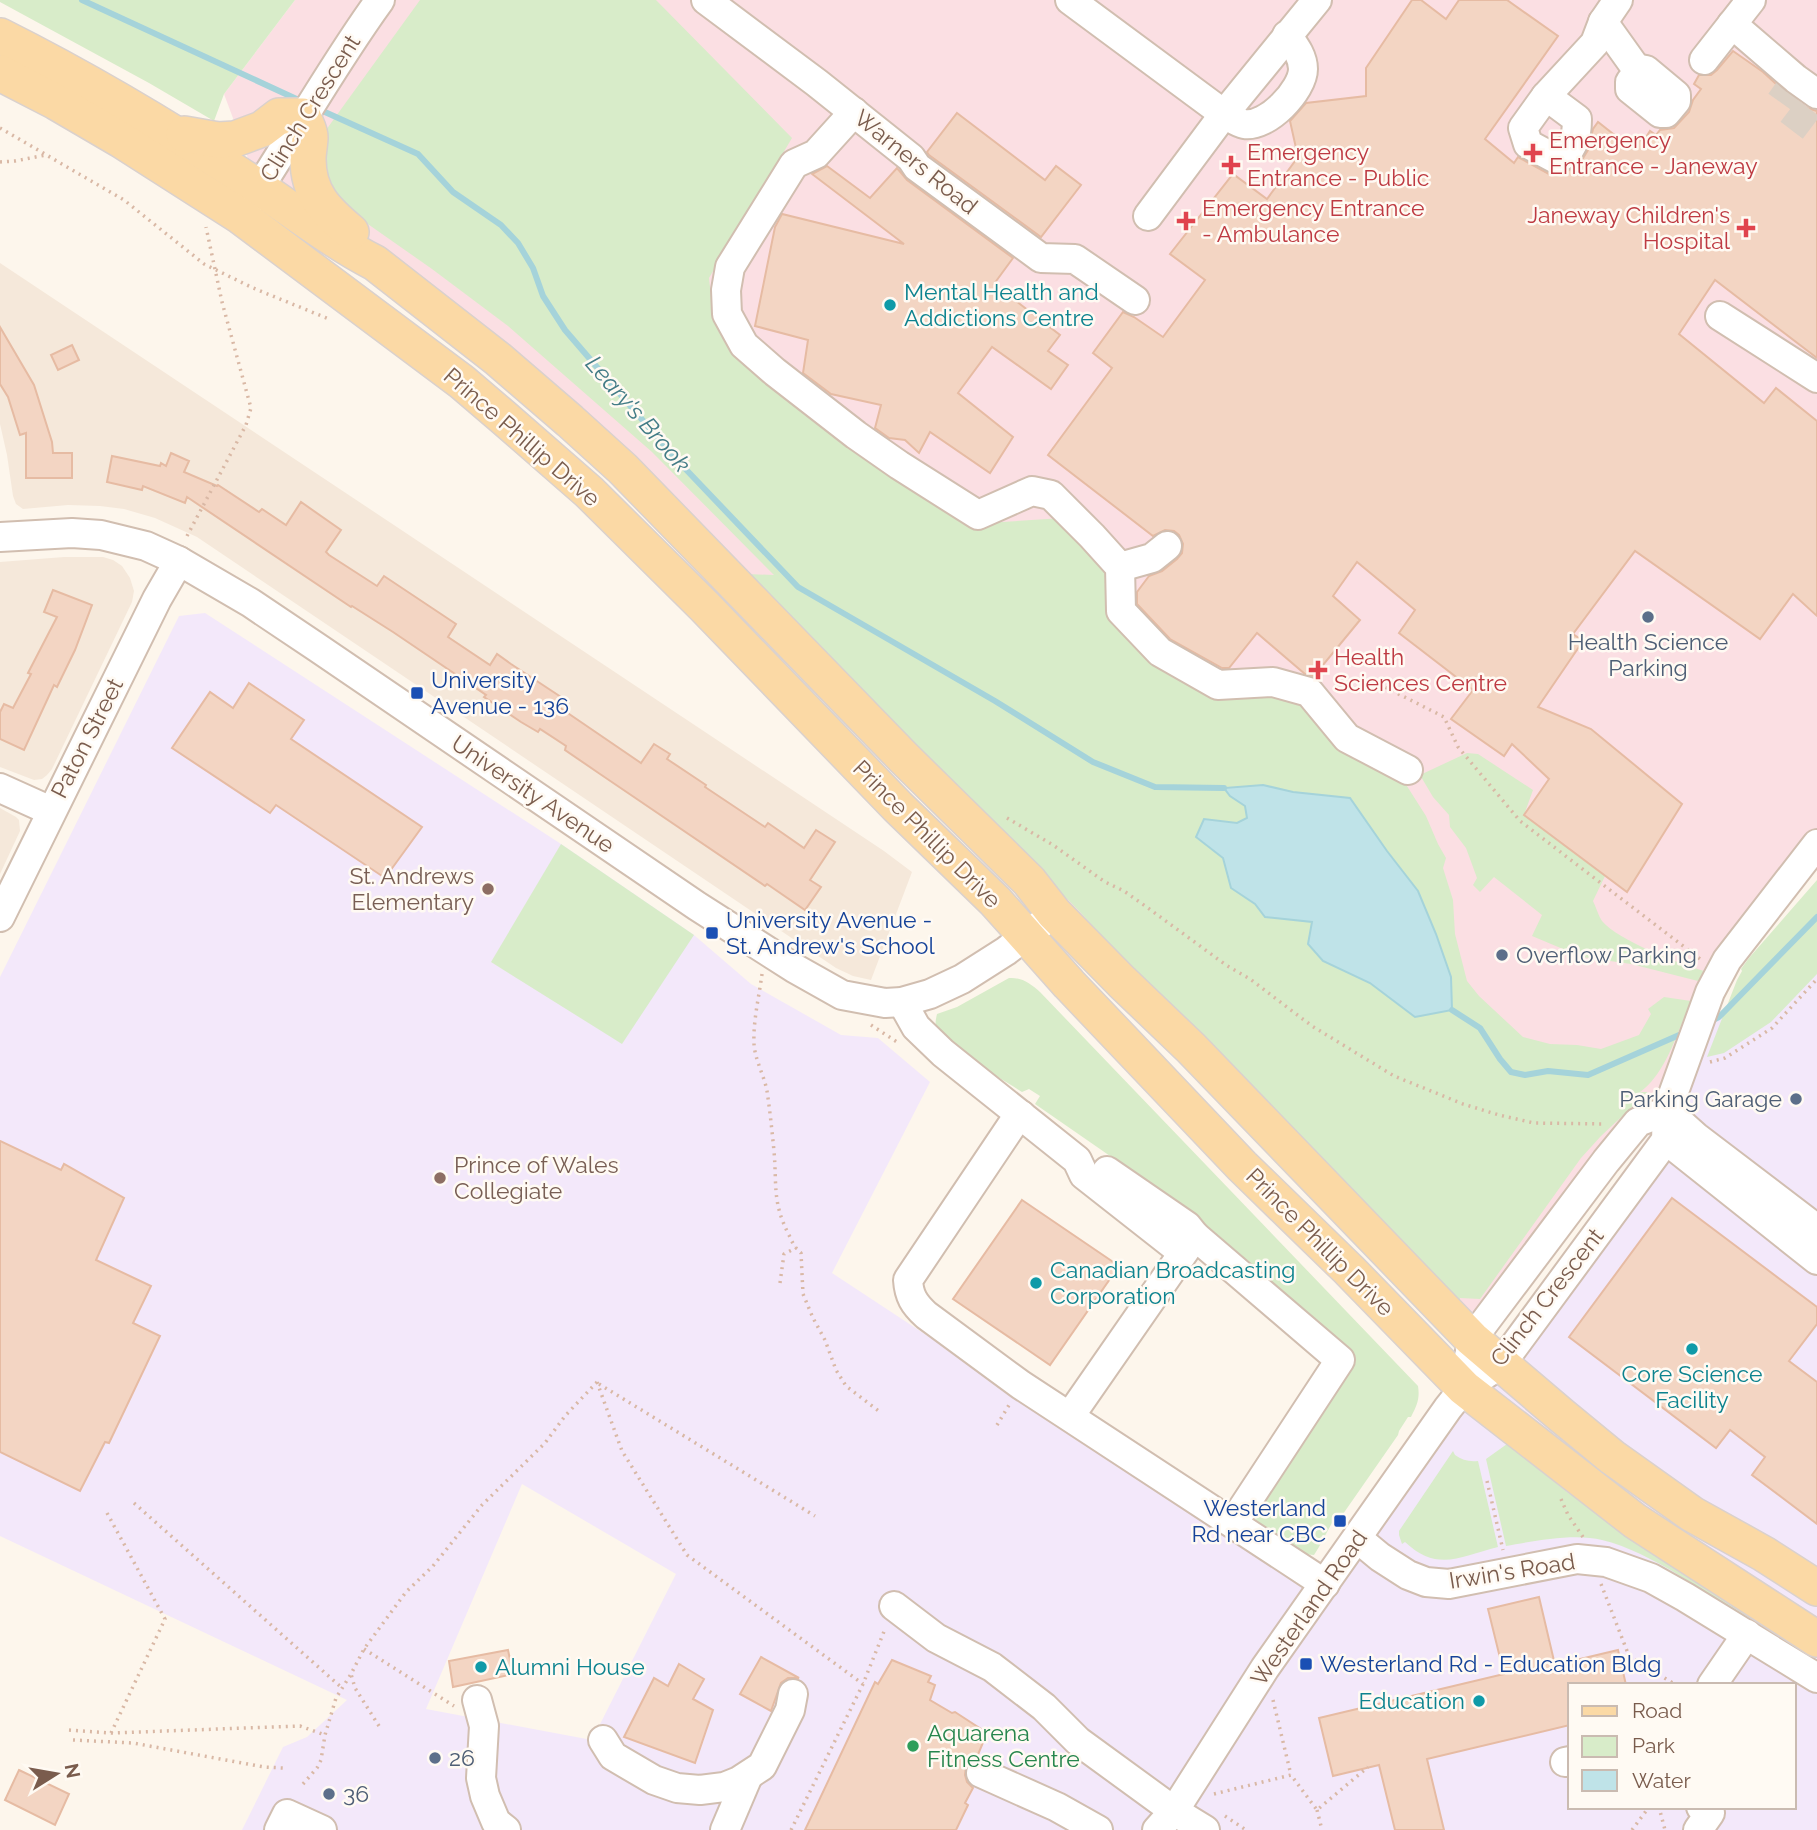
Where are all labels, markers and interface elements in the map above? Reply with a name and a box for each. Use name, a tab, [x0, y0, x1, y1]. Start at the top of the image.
street label: Clinch Crescent	[254, 29, 366, 186]
street label: Warners Road	[849, 104, 983, 219]
place label: Emergency Entrance - Janeway	[1549, 126, 1758, 179]
place label: Emergency Entrance - Public	[1247, 138, 1429, 191]
marker: Emergency Entrance - Janeway	[1523, 143, 1543, 163]
marker: Emergency Entrance - Public	[1221, 155, 1241, 175]
place label: Emergency Entrance - Ambulance	[1202, 194, 1424, 247]
place label: Janeway Children's Hospital	[1527, 201, 1731, 254]
marker: Emergency Entrance - Ambulance	[1176, 211, 1196, 231]
marker: Janeway Children's Hospital	[1736, 218, 1756, 238]
place label: Mental Health and Addictions Centre	[904, 278, 1099, 331]
marker: Mental Health and Addictions Centre	[882, 297, 898, 313]
water label: Leary's Brook	[580, 349, 697, 478]
street label: Prince Phillip Drive	[439, 362, 606, 512]
marker: Health Science Parking	[1640, 609, 1656, 625]
place label: Health Science Parking	[1568, 628, 1728, 681]
place label: Health Sciences Centre	[1334, 643, 1507, 696]
marker: Health Sciences Centre	[1308, 660, 1328, 680]
place label: University Avenue - 136	[431, 666, 569, 719]
street label: Paton Street	[45, 673, 128, 802]
marker: University Avenue - 136	[409, 685, 425, 701]
street label: University Avenue	[447, 729, 620, 858]
street label: Prince Phillip Drive	[848, 754, 1007, 913]
place label: St. Andrews Elementary	[349, 862, 474, 915]
marker: St. Andrews Elementary	[480, 881, 496, 897]
place label: University Avenue - St. Andrew's School	[726, 906, 935, 959]
marker: University Avenue - St. Andrew's School	[704, 925, 720, 941]
place label: Overflow Parking	[1516, 941, 1697, 968]
marker: Overflow Parking	[1494, 947, 1510, 963]
place label: Parking Garage	[1619, 1085, 1782, 1112]
marker: Parking Garage	[1788, 1091, 1804, 1107]
place label: Prince of Wales Collegiate	[454, 1151, 619, 1204]
street label: Prince Phillip Drive	[1241, 1162, 1400, 1321]
marker: Prince of Wales Collegiate	[432, 1170, 448, 1186]
street label: Clinch Crescent	[1484, 1222, 1609, 1371]
place label: Canadian Broadcasting Corporation	[1050, 1256, 1296, 1309]
marker: Canadian Broadcasting Corporation	[1028, 1275, 1044, 1291]
marker: Core Science Facility	[1684, 1341, 1700, 1357]
place label: Core Science Facility	[1621, 1360, 1763, 1413]
place label: Westerland Rd near CBC	[1191, 1494, 1326, 1547]
marker: Westerland Rd near CBC	[1332, 1513, 1348, 1529]
street label: Westerland Road	[1245, 1525, 1372, 1691]
street label: Irwin's Road	[1447, 1547, 1577, 1594]
place label: Westerland Rd - Education Bldg	[1320, 1650, 1661, 1677]
place label: Alumni House	[495, 1653, 645, 1680]
marker: Westerland Rd - Education Bldg	[1298, 1656, 1314, 1672]
marker: Alumni House	[473, 1659, 489, 1675]
legend	[1568, 1683, 1796, 1809]
place label: Education	[1358, 1687, 1465, 1714]
marker: Education	[1471, 1693, 1487, 1709]
text: Road	[1632, 1698, 1682, 1723]
place label: Aquarena Fitness Centre	[927, 1719, 1080, 1772]
text: Park	[1632, 1733, 1675, 1758]
marker: Aquarena Fitness Centre	[905, 1738, 921, 1754]
north arrow	[21, 1739, 91, 1809]
place label: 26	[449, 1744, 475, 1771]
marker: 26	[427, 1750, 443, 1766]
text: N	[61, 1762, 85, 1780]
text: Water	[1632, 1768, 1691, 1793]
place label: 36	[343, 1780, 369, 1807]
marker: 36	[321, 1786, 337, 1802]

